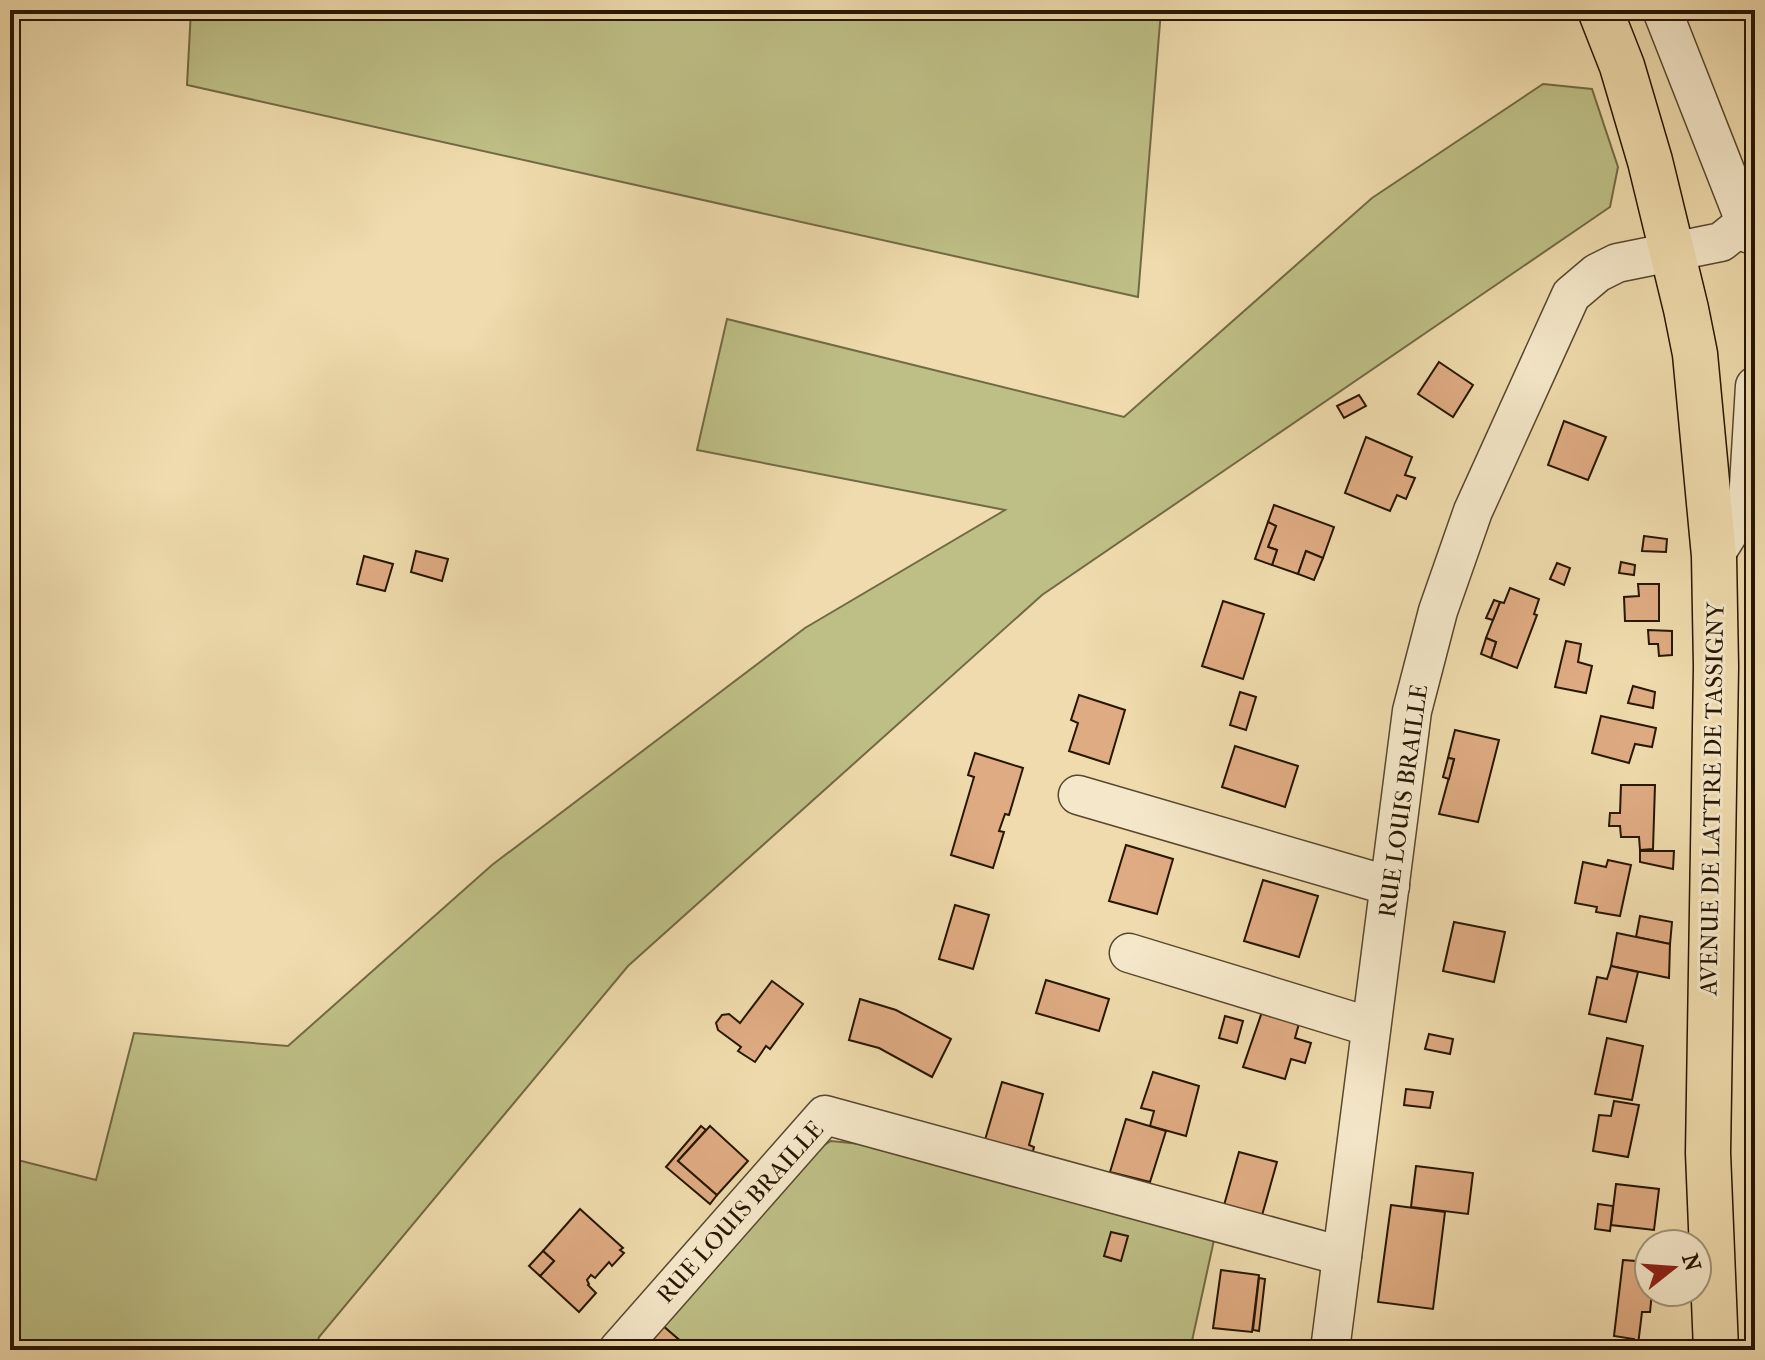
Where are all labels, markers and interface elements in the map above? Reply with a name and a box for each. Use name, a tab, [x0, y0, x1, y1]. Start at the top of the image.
street label: AVENUE DE LATTRE DE TASSIGNY	[1695, 601, 1729, 997]
street label: RUE LOUIS BRAILLE	[1373, 683, 1433, 919]
street label: RUE LOUIS BRAILLE	[651, 1115, 829, 1309]
north arrow	[1633, 1228, 1713, 1308]
text: N	[1676, 1251, 1706, 1275]

